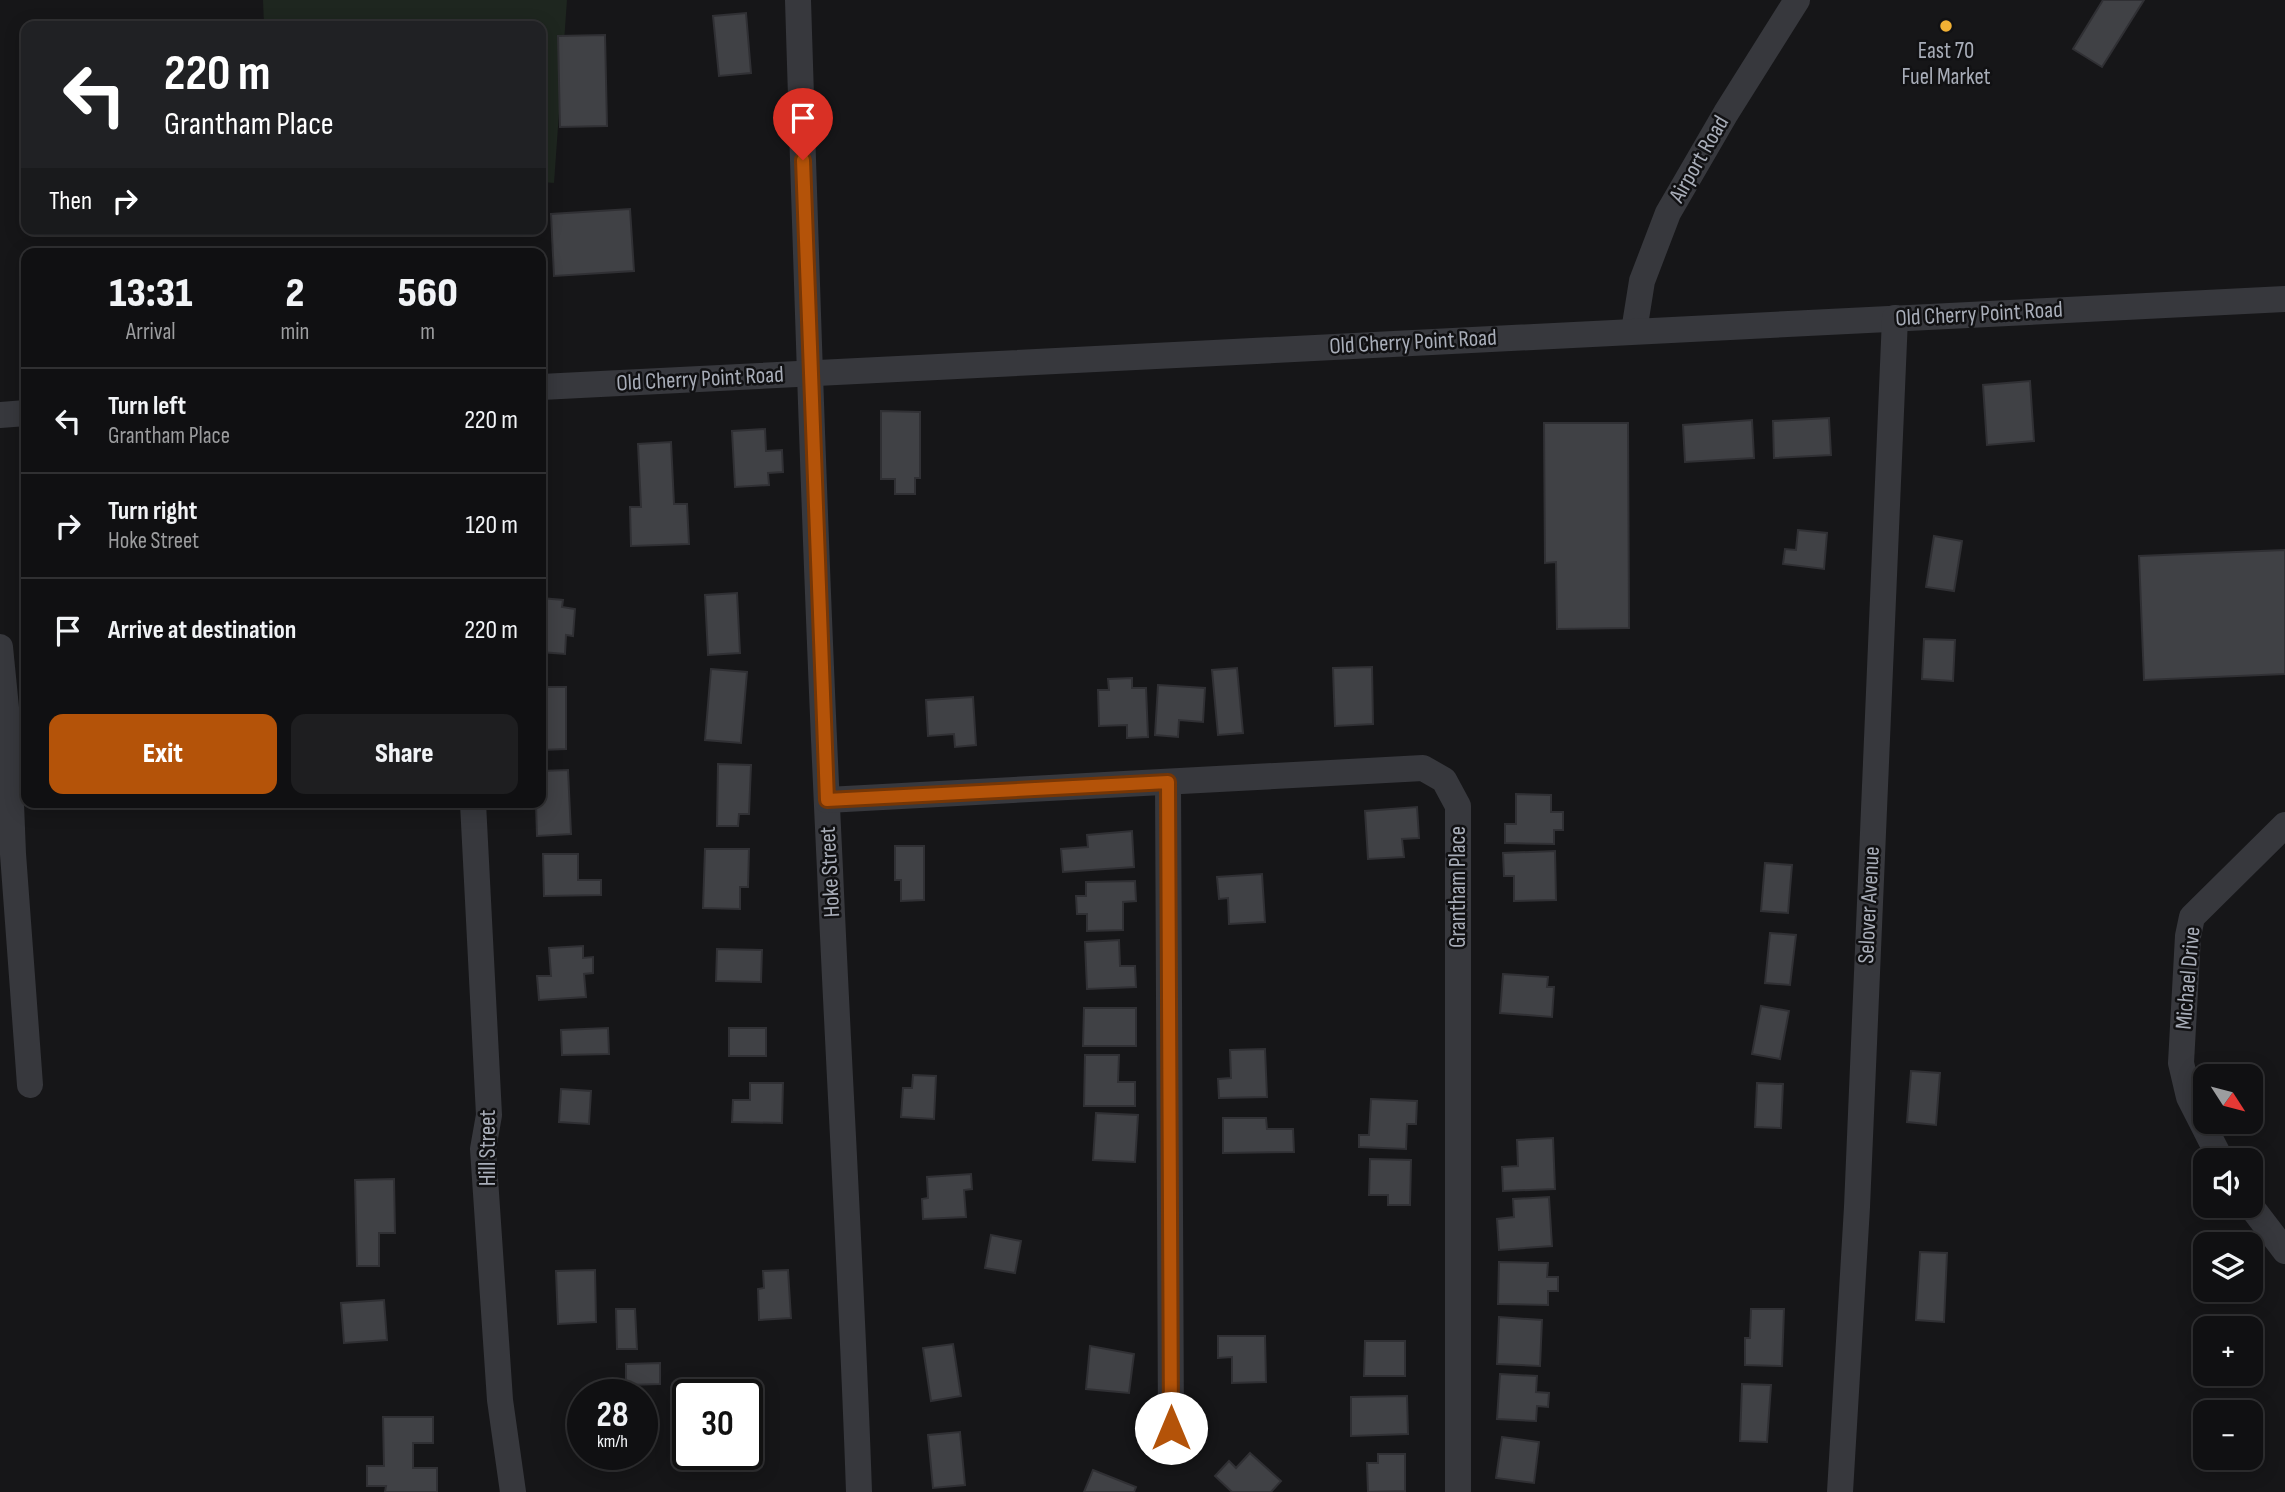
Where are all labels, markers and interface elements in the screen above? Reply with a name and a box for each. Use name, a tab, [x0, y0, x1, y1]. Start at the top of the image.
marker: East 70 Fuel Market	[1938, 18, 1954, 34]
place label: East 70 Fuel Market	[1901, 37, 1991, 91]
text: 220 m	[164, 45, 270, 104]
icon: left	[49, 49, 140, 140]
pin	[773, 88, 833, 160]
icon: arrive	[784, 99, 822, 137]
text: Grantham Place	[164, 105, 334, 144]
street label: Airport Road	[1662, 111, 1735, 208]
icon: right	[106, 182, 144, 220]
text: Then	[49, 186, 92, 217]
text: 13:31	[109, 268, 192, 319]
text: 2	[286, 268, 304, 319]
text: 560	[398, 268, 458, 319]
street label: Old Cherry Point Road	[1895, 296, 2063, 332]
text: Arrival	[126, 318, 176, 346]
text: min	[281, 318, 309, 346]
text: m	[420, 318, 435, 346]
street label: Old Cherry Point Road	[1329, 324, 1497, 360]
street label: Old Cherry Point Road	[616, 361, 784, 397]
text: Turn left	[108, 391, 186, 422]
icon: left	[49, 402, 87, 440]
text: 220 m	[464, 405, 518, 436]
text: Grantham Place	[108, 422, 230, 450]
text: Turn right	[108, 496, 197, 527]
icon: right	[49, 507, 87, 545]
text: 120 m	[465, 510, 518, 541]
text: Hoke Street	[108, 527, 199, 555]
icon: arrive	[49, 612, 87, 650]
text: Arrive at destination	[108, 615, 296, 646]
text: 220 m	[464, 615, 518, 646]
button: Exit	[49, 714, 277, 794]
button: Share	[291, 714, 518, 794]
street label: Hoke Street	[814, 826, 846, 918]
street label: Grantham Place	[1444, 826, 1472, 948]
street label: Selover Avenue	[1852, 846, 1886, 964]
street label: Michael Drive	[2170, 925, 2206, 1031]
north arrow	[2193, 1064, 2263, 1134]
map controls	[2193, 1064, 2263, 1470]
street label: Hill Street	[474, 1110, 502, 1186]
button: sound	[2193, 1148, 2263, 1218]
button: layers	[2193, 1232, 2263, 1302]
button: +	[2193, 1316, 2263, 1386]
speed limit sign: 30	[672, 1379, 763, 1470]
position arrow	[1134, 1391, 1208, 1465]
text: 28	[597, 1394, 628, 1437]
button: −	[2193, 1400, 2263, 1470]
text: km/h	[597, 1431, 628, 1452]

